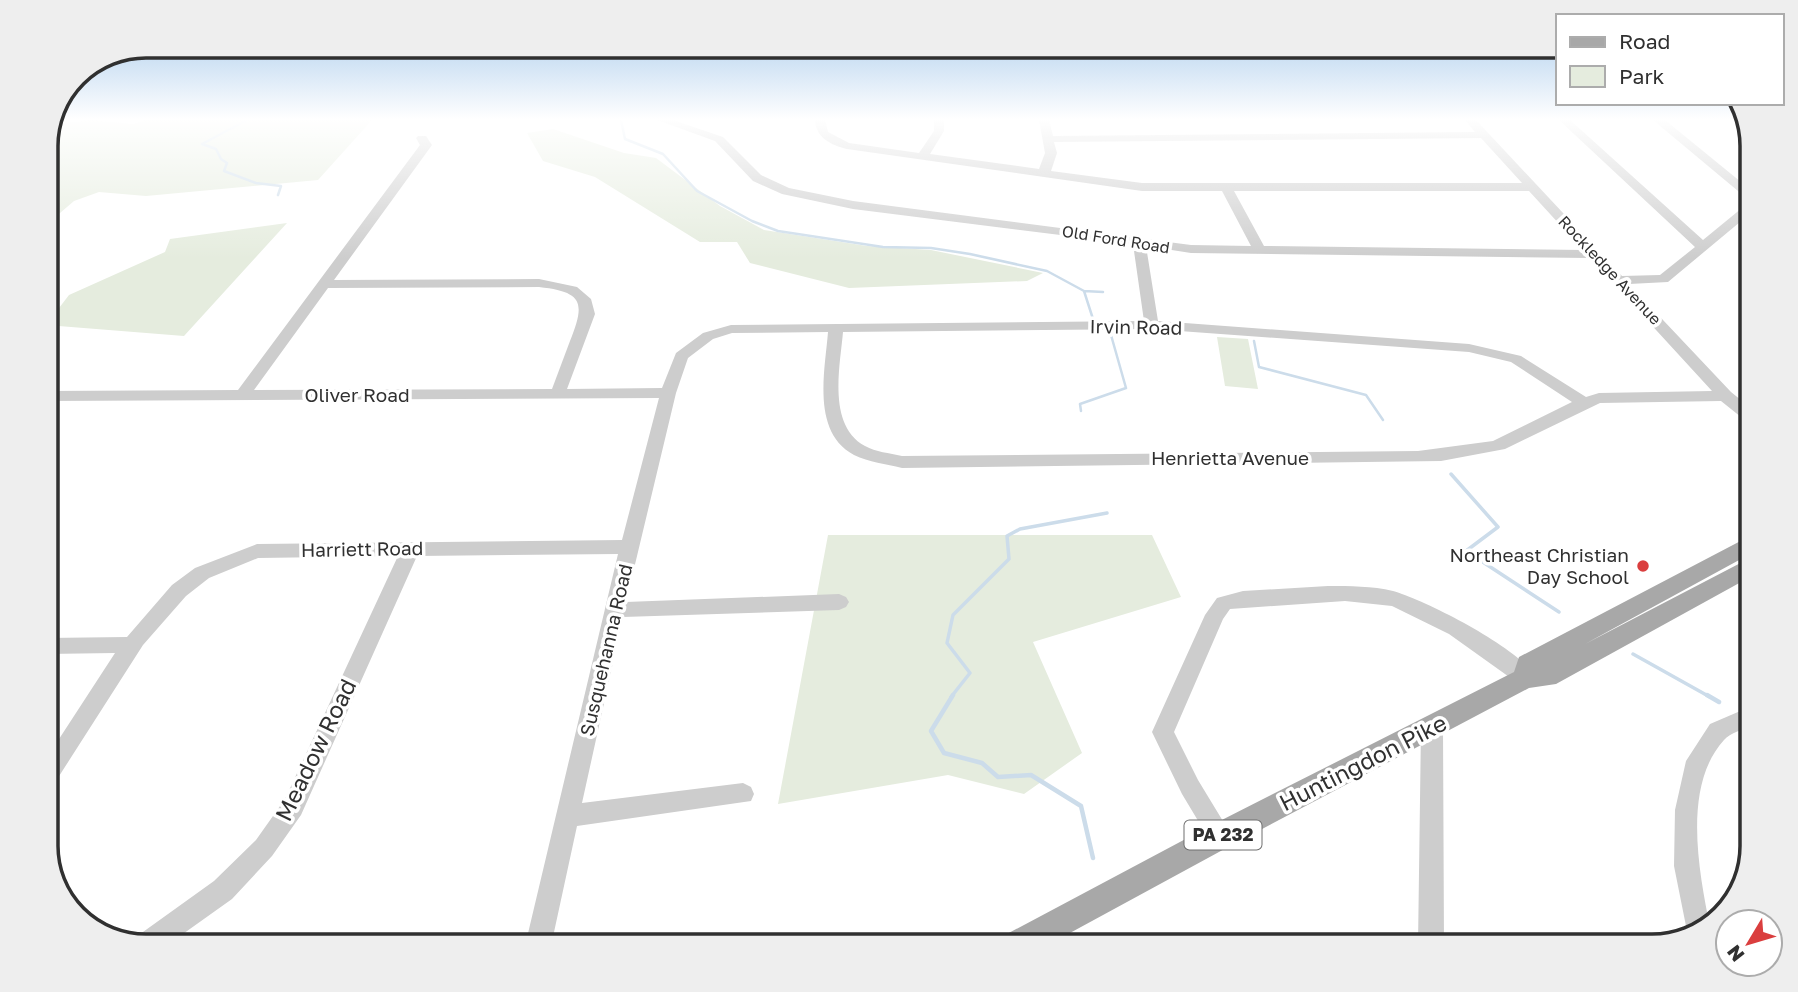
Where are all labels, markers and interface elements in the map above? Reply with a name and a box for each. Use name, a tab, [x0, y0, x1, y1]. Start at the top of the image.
legend	[1556, 14, 1784, 105]
text: Road	[1619, 28, 1670, 54]
text: Park	[1619, 63, 1665, 89]
street label: Rockledge Avenue	[1554, 211, 1666, 329]
street label: Old Ford Road	[1061, 221, 1171, 257]
street label: Irvin Road	[1089, 314, 1183, 339]
street label: Oliver Road	[304, 383, 410, 406]
street label: Henrietta Avenue	[1151, 446, 1309, 469]
street label: Harriett Road	[301, 536, 423, 561]
place label: Northeast Christian Day School	[1450, 543, 1629, 588]
marker: Northeast Christian Day School	[1635, 558, 1651, 574]
street label: Susquehanna Road	[575, 562, 636, 738]
street label: Meadow Road	[269, 674, 362, 825]
street label: Huntingdon Pike	[1274, 708, 1451, 816]
road number: PA 232	[1184, 820, 1262, 850]
north arrow	[1714, 908, 1784, 978]
text: N	[1722, 941, 1749, 967]

